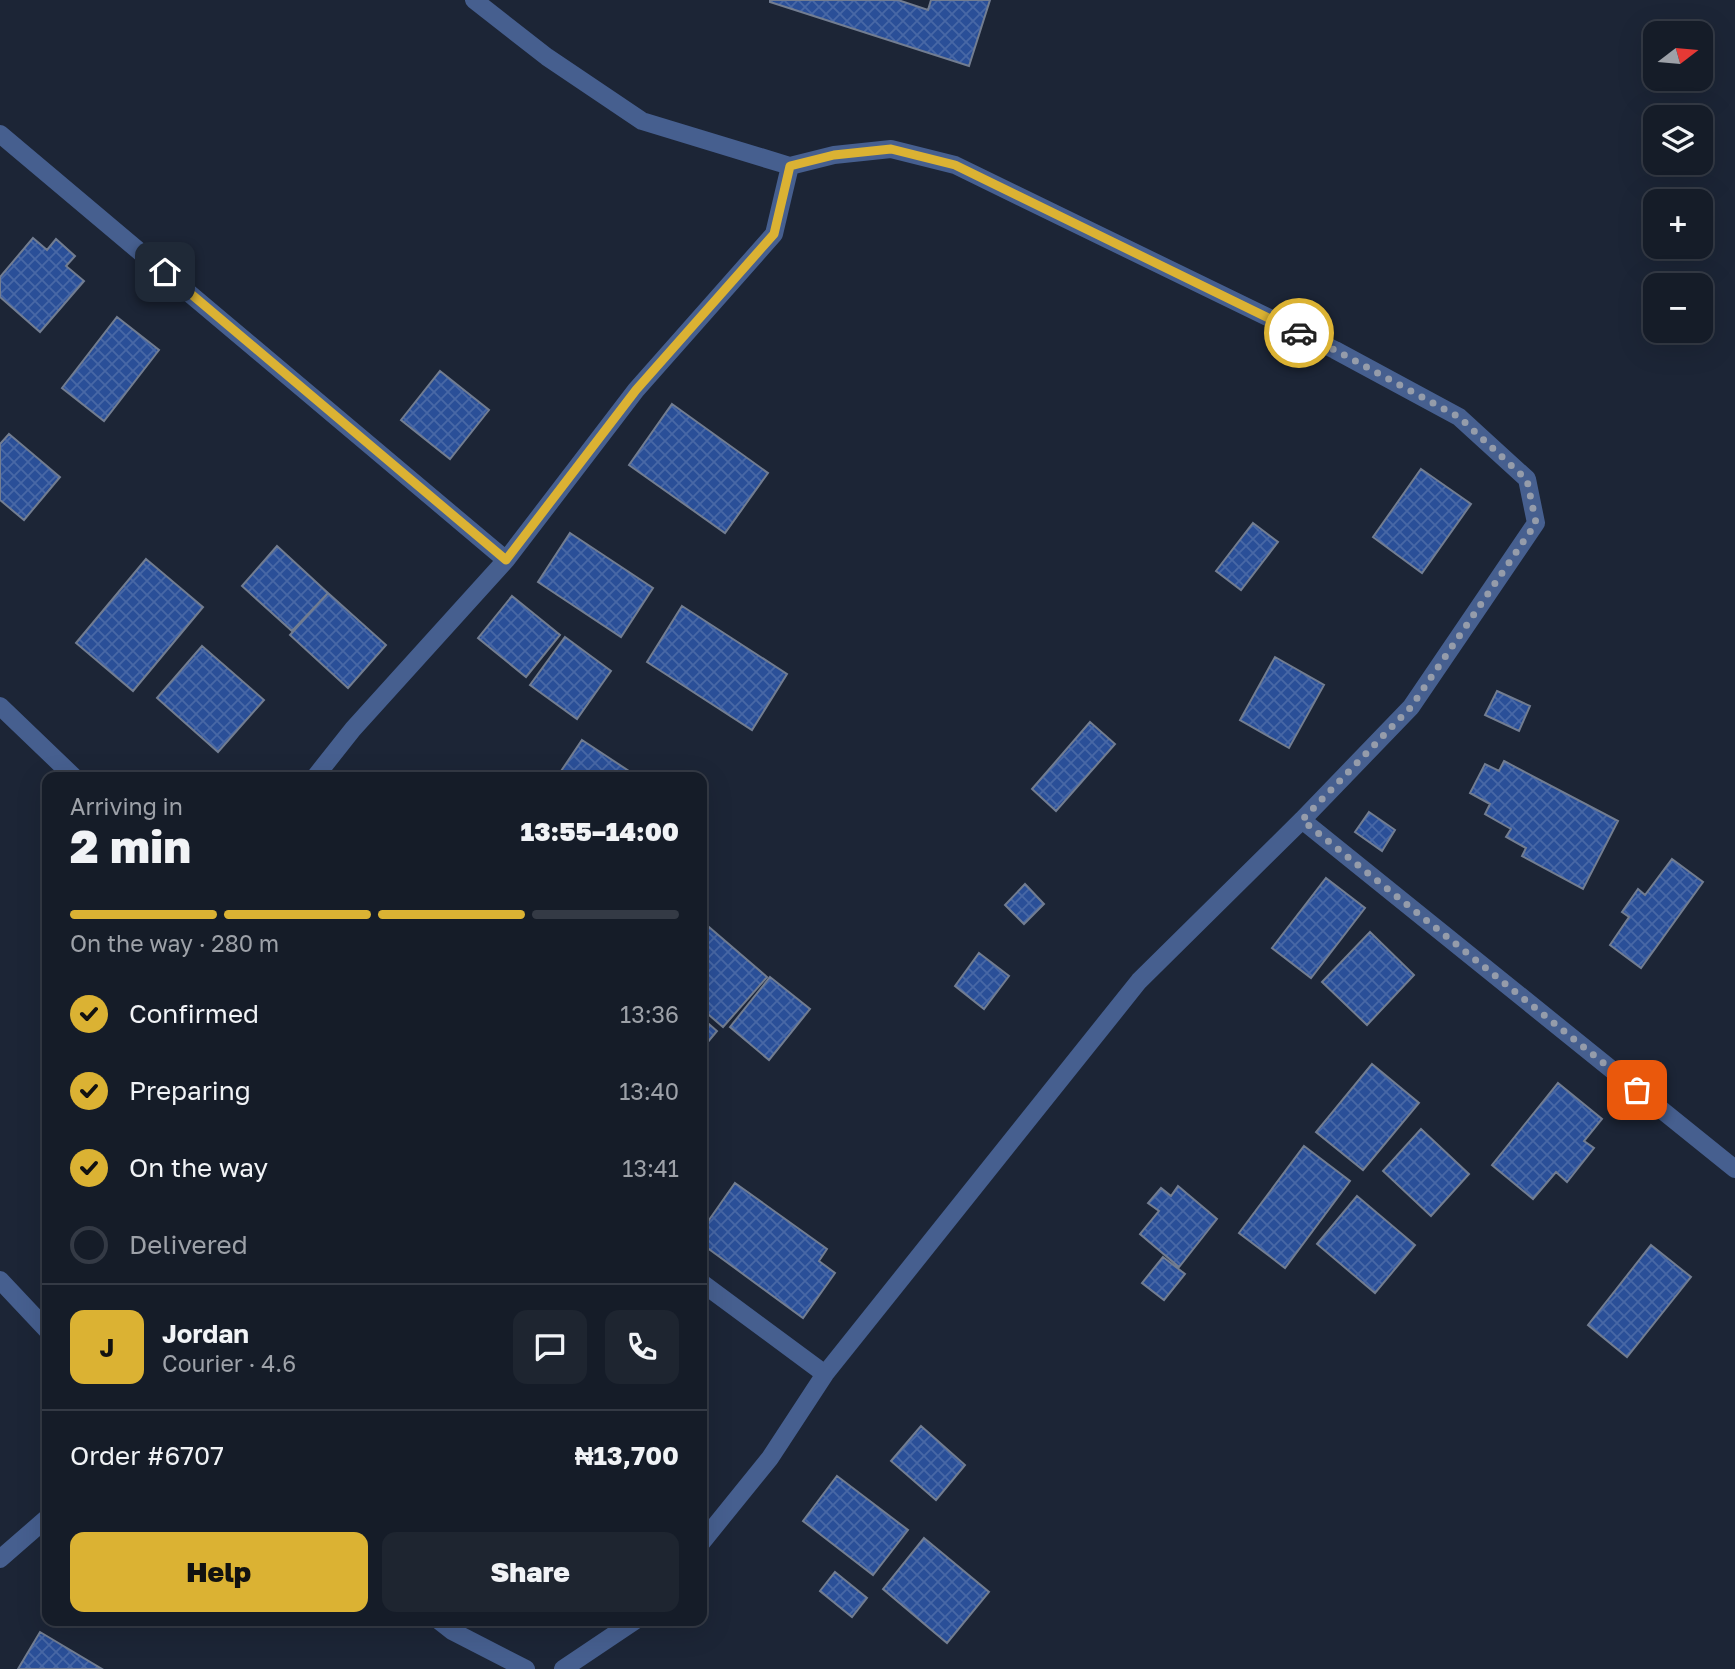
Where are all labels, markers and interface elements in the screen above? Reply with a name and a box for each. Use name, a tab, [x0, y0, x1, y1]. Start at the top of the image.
north arrow	[1643, 21, 1713, 91]
map controls	[1643, 21, 1713, 343]
button: layers	[1643, 105, 1713, 175]
button: +	[1643, 189, 1713, 259]
pin	[135, 242, 195, 302]
icon: home	[146, 253, 184, 291]
button: −	[1643, 273, 1713, 343]
courier	[1264, 298, 1334, 368]
icon: car	[1280, 314, 1318, 352]
text: Arriving in	[70, 792, 183, 820]
text: 13:55–14:00	[521, 816, 679, 847]
text: 2 min	[70, 818, 191, 873]
text: On the way · 280 m	[70, 929, 279, 957]
icon: check	[70, 995, 108, 1033]
text: Confirmed	[129, 998, 259, 1029]
text: 13:36	[620, 1000, 679, 1028]
pin	[1607, 1060, 1667, 1120]
icon: bag	[1618, 1071, 1656, 1109]
icon: check	[70, 1072, 108, 1110]
text: Preparing	[129, 1075, 251, 1106]
text: 13:40	[619, 1077, 679, 1105]
icon: check	[70, 1149, 108, 1187]
text: On the way	[129, 1152, 268, 1183]
text: 13:41	[622, 1154, 679, 1182]
text: Delivered	[129, 1229, 248, 1260]
button: chat	[513, 1310, 587, 1384]
button: phone	[605, 1310, 679, 1384]
text: Jordan	[162, 1318, 249, 1349]
text: J	[100, 1332, 114, 1363]
text: Courier · 4.6	[162, 1349, 296, 1377]
text: Order #6707	[70, 1440, 224, 1471]
text: ₦13,700	[575, 1440, 679, 1471]
button: Help	[70, 1532, 368, 1612]
button: Share	[382, 1532, 679, 1612]

